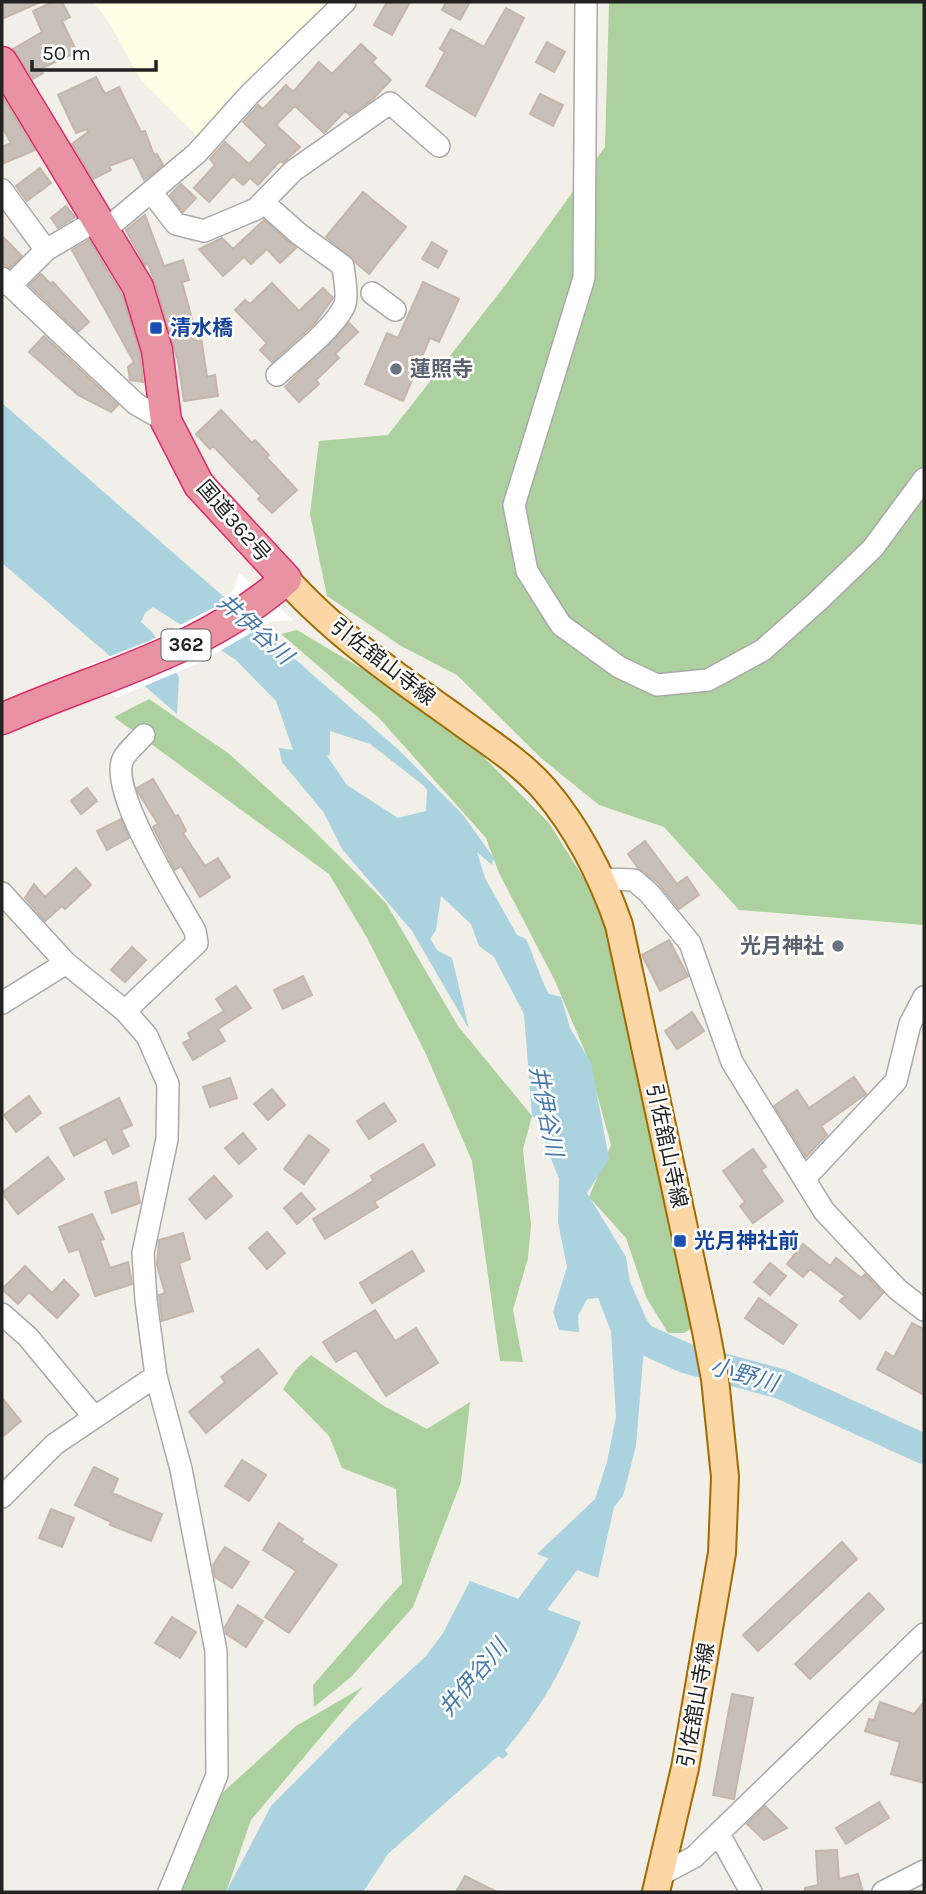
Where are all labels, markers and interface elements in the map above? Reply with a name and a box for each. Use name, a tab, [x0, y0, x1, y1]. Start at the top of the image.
scale bar	[32, 28, 156, 72]
text: 50 m	[42, 41, 91, 65]
place label: 清水橋	[170, 316, 233, 340]
marker: 清水橋	[148, 320, 164, 336]
place label: 蓮照寺	[410, 357, 473, 381]
marker: 蓮照寺	[388, 361, 404, 377]
street label: 国道362号	[192, 476, 276, 566]
water label: 井伊谷川	[212, 588, 300, 672]
street label: 引佐舘山寺線	[326, 614, 440, 710]
road number: 362	[162, 630, 210, 660]
place label: 光月神社	[740, 934, 824, 958]
marker: 光月神社	[830, 938, 846, 954]
water label: 井伊谷川	[524, 1063, 569, 1162]
street label: 引佐舘山寺線	[642, 1082, 692, 1210]
place label: 光月神社前	[694, 1229, 799, 1253]
marker: 光月神社前	[672, 1233, 688, 1249]
water label: 小野川	[707, 1353, 784, 1398]
water label: 井伊谷川	[433, 1632, 515, 1722]
street label: 引佐舘山寺線	[673, 1641, 719, 1769]

